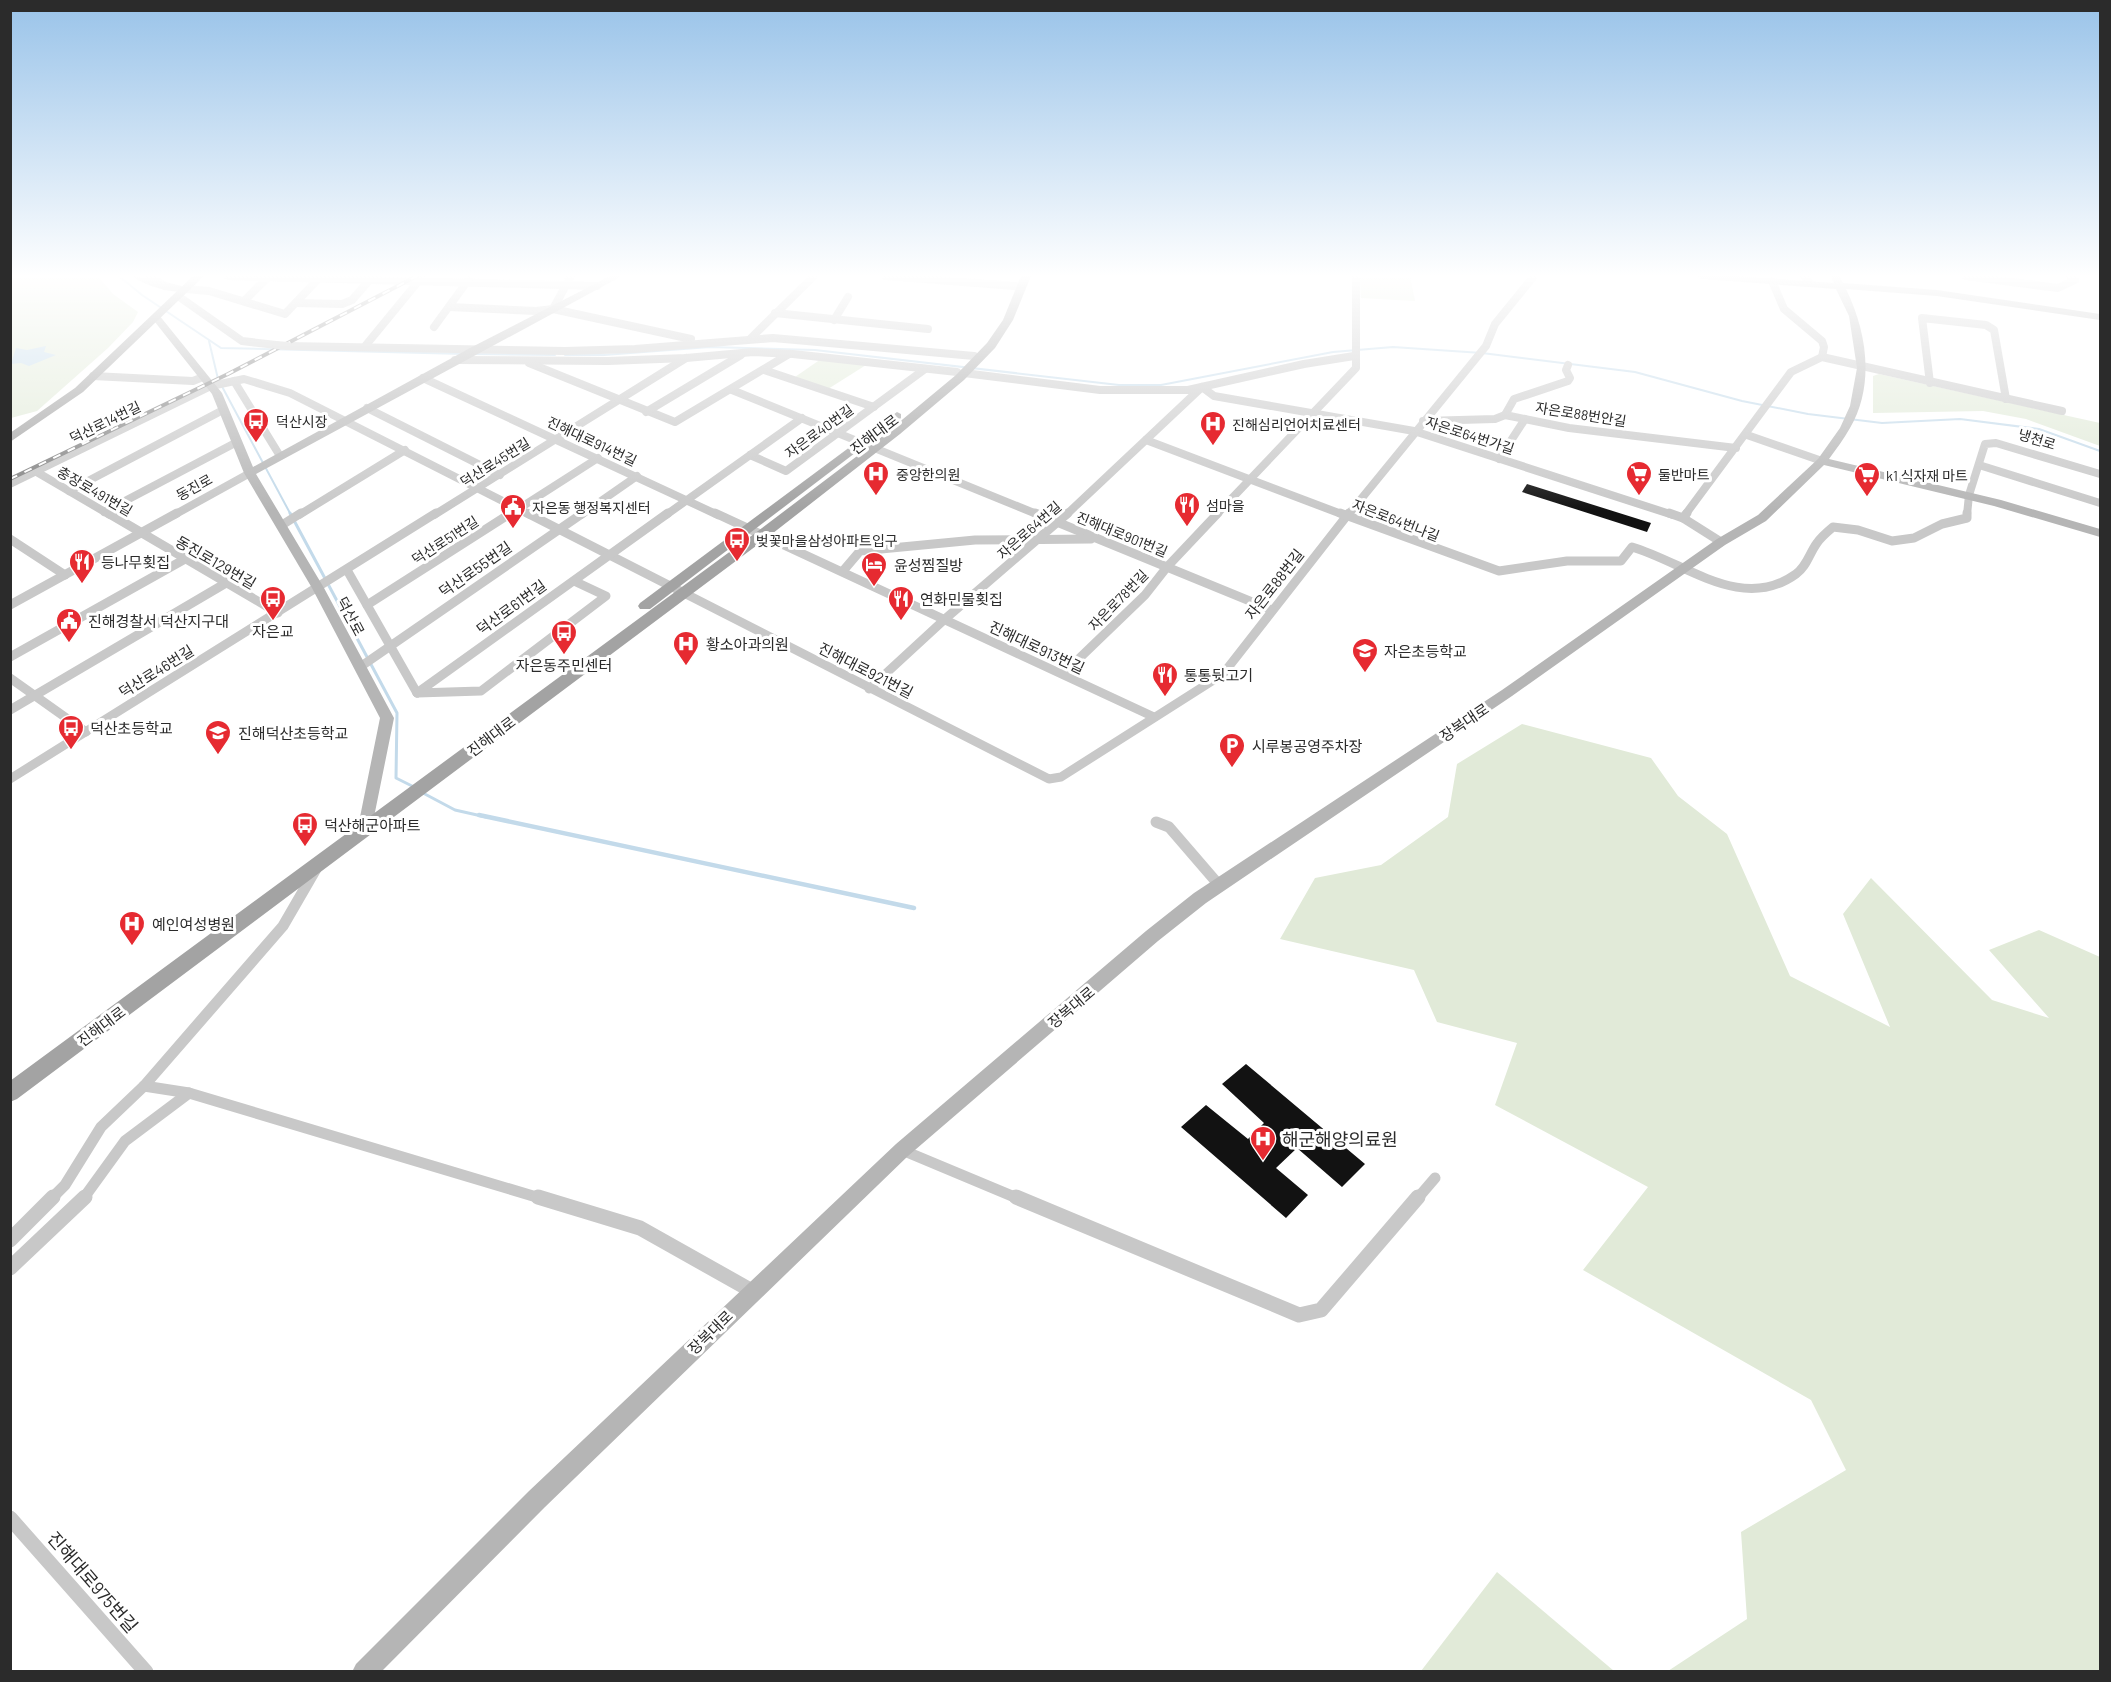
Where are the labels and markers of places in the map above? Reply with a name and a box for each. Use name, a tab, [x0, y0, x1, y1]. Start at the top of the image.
bus stop icon: 덕산시장	[241, 406, 271, 444]
hospital icon: 진해심리언어치료센터	[1198, 409, 1228, 447]
place label: 덕산시장	[276, 413, 328, 430]
place label: 진해심리언어치료센터	[1232, 416, 1361, 433]
hospital icon: 중앙한의원	[861, 459, 891, 497]
supermarket icon: 둘반마트	[1624, 459, 1654, 497]
supermarket icon: k1 식자재 마트	[1852, 460, 1882, 498]
place label: 중앙한의원	[896, 466, 960, 483]
place label: 둘반마트	[1658, 466, 1710, 483]
place label: k1 식자재 마트	[1886, 467, 1968, 484]
restaurant icon: 섬마을	[1172, 490, 1202, 528]
public building icon: 자은동 행정복지센터	[498, 492, 528, 530]
place label: 섬마을	[1206, 497, 1245, 514]
place label: 자은동 행정복지센터	[532, 499, 651, 516]
bus stop icon: 벚꽃마을삼성아파트입구	[722, 525, 752, 563]
place label: 벚꽃마을삼성아파트입구	[756, 532, 898, 549]
restaurant icon: 등나무횟집	[67, 547, 97, 585]
hotel icon: 윤성찜질방	[859, 550, 889, 588]
place label: 등나무횟집	[101, 553, 170, 571]
place label: 윤성찜질방	[894, 556, 963, 574]
bus stop icon: 자은교	[258, 584, 288, 622]
restaurant icon: 연화민물횟집	[886, 584, 916, 622]
place label: 연화민물횟집	[920, 590, 1003, 608]
public building icon: 진해경찰서 덕산지구대	[54, 606, 84, 644]
place label: 진해경찰서 덕산지구대	[88, 612, 229, 630]
bus stop icon: 자은동주민센터	[549, 618, 579, 656]
place label: 자은교	[252, 622, 294, 640]
hospital icon: 황소아과의원	[671, 629, 701, 667]
place label: 황소아과의원	[706, 635, 789, 653]
school or university icon: 자은초등학교	[1350, 636, 1380, 674]
place label: 자은초등학교	[1384, 642, 1467, 660]
place label: 자은동주민센터	[516, 656, 612, 674]
restaurant icon: 통통뒷고기	[1150, 660, 1180, 698]
place label: 통통뒷고기	[1184, 666, 1253, 684]
bus stop icon: 덕산초등학교	[56, 713, 86, 751]
school or university icon: 진해덕산초등학교	[203, 718, 233, 756]
place label: 덕산초등학교	[90, 719, 173, 737]
place label: 진해덕산초등학교	[238, 724, 348, 742]
parking icon: 시루봉공영주차장	[1217, 731, 1247, 769]
place label: 시루봉공영주차장	[1252, 737, 1363, 755]
bus stop icon: 덕산해군아파트	[290, 810, 320, 848]
place label: 덕산해군아파트	[324, 816, 421, 834]
hospital icon: 예인여성병원	[117, 909, 147, 947]
place label: 예인여성병원	[152, 915, 235, 933]
hospital icon: 해군해양의료원	[1248, 1124, 1278, 1162]
place label: 해군해양의료원	[1282, 1128, 1398, 1150]

